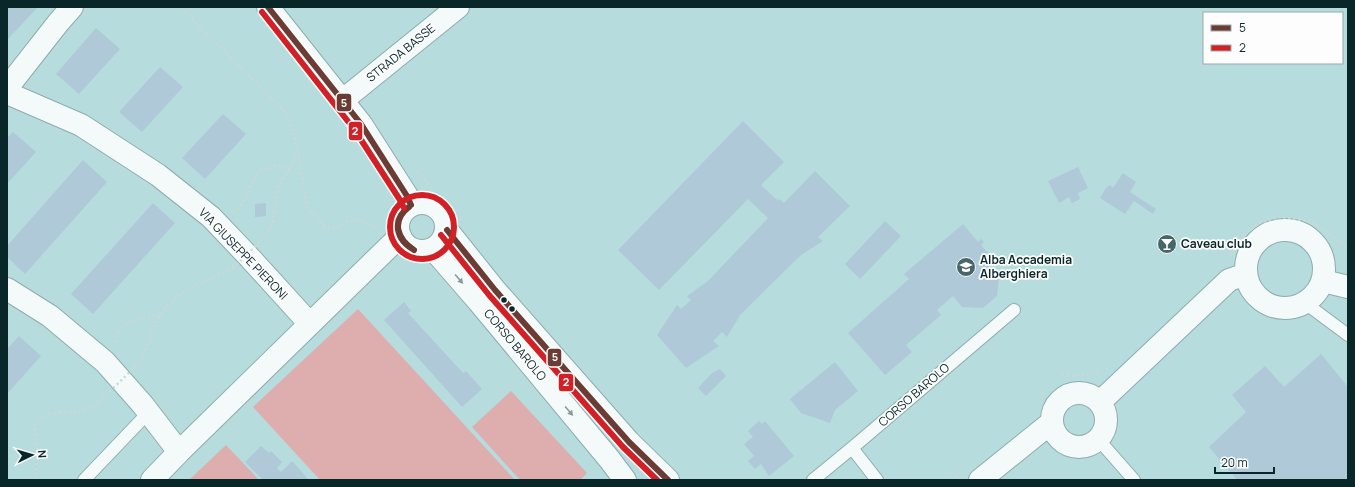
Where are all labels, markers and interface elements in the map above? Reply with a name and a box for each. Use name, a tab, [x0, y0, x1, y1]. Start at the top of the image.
legend	[1203, 12, 1343, 64]
street label: STRADA BASSE	[363, 19, 439, 86]
text: 5	[1239, 19, 1246, 36]
text: 2	[1239, 39, 1246, 56]
line badge: 5	[336, 93, 352, 112]
text: 5	[341, 95, 347, 110]
line badge: 2	[348, 121, 363, 141]
text: 2	[352, 123, 358, 138]
street label: VIA GIUSEPPE PIERONI	[195, 204, 292, 303]
bar icon: Caveau club	[1156, 233, 1178, 255]
place label: Caveau club	[1181, 235, 1252, 252]
place label: Alba Accademia Alberghiera	[980, 251, 1072, 282]
school or university icon: Alba Accademia Alberghiera	[955, 256, 977, 278]
one-way arrow	[454, 273, 463, 284]
unlabelled marker	[499, 295, 509, 305]
unlabelled marker	[507, 304, 517, 314]
street label: CORSO BAROLO	[480, 305, 551, 385]
line badge: 5	[547, 348, 562, 367]
text: 5	[552, 349, 558, 364]
street label: CORSO BAROLO	[874, 359, 953, 430]
line badge: 2	[558, 373, 574, 392]
text: 2	[563, 374, 569, 389]
one-way arrow	[565, 405, 574, 416]
north arrow	[12, 435, 52, 475]
text: N	[35, 449, 50, 459]
scale bar	[1215, 449, 1274, 475]
text: 20 m	[1221, 454, 1248, 471]

